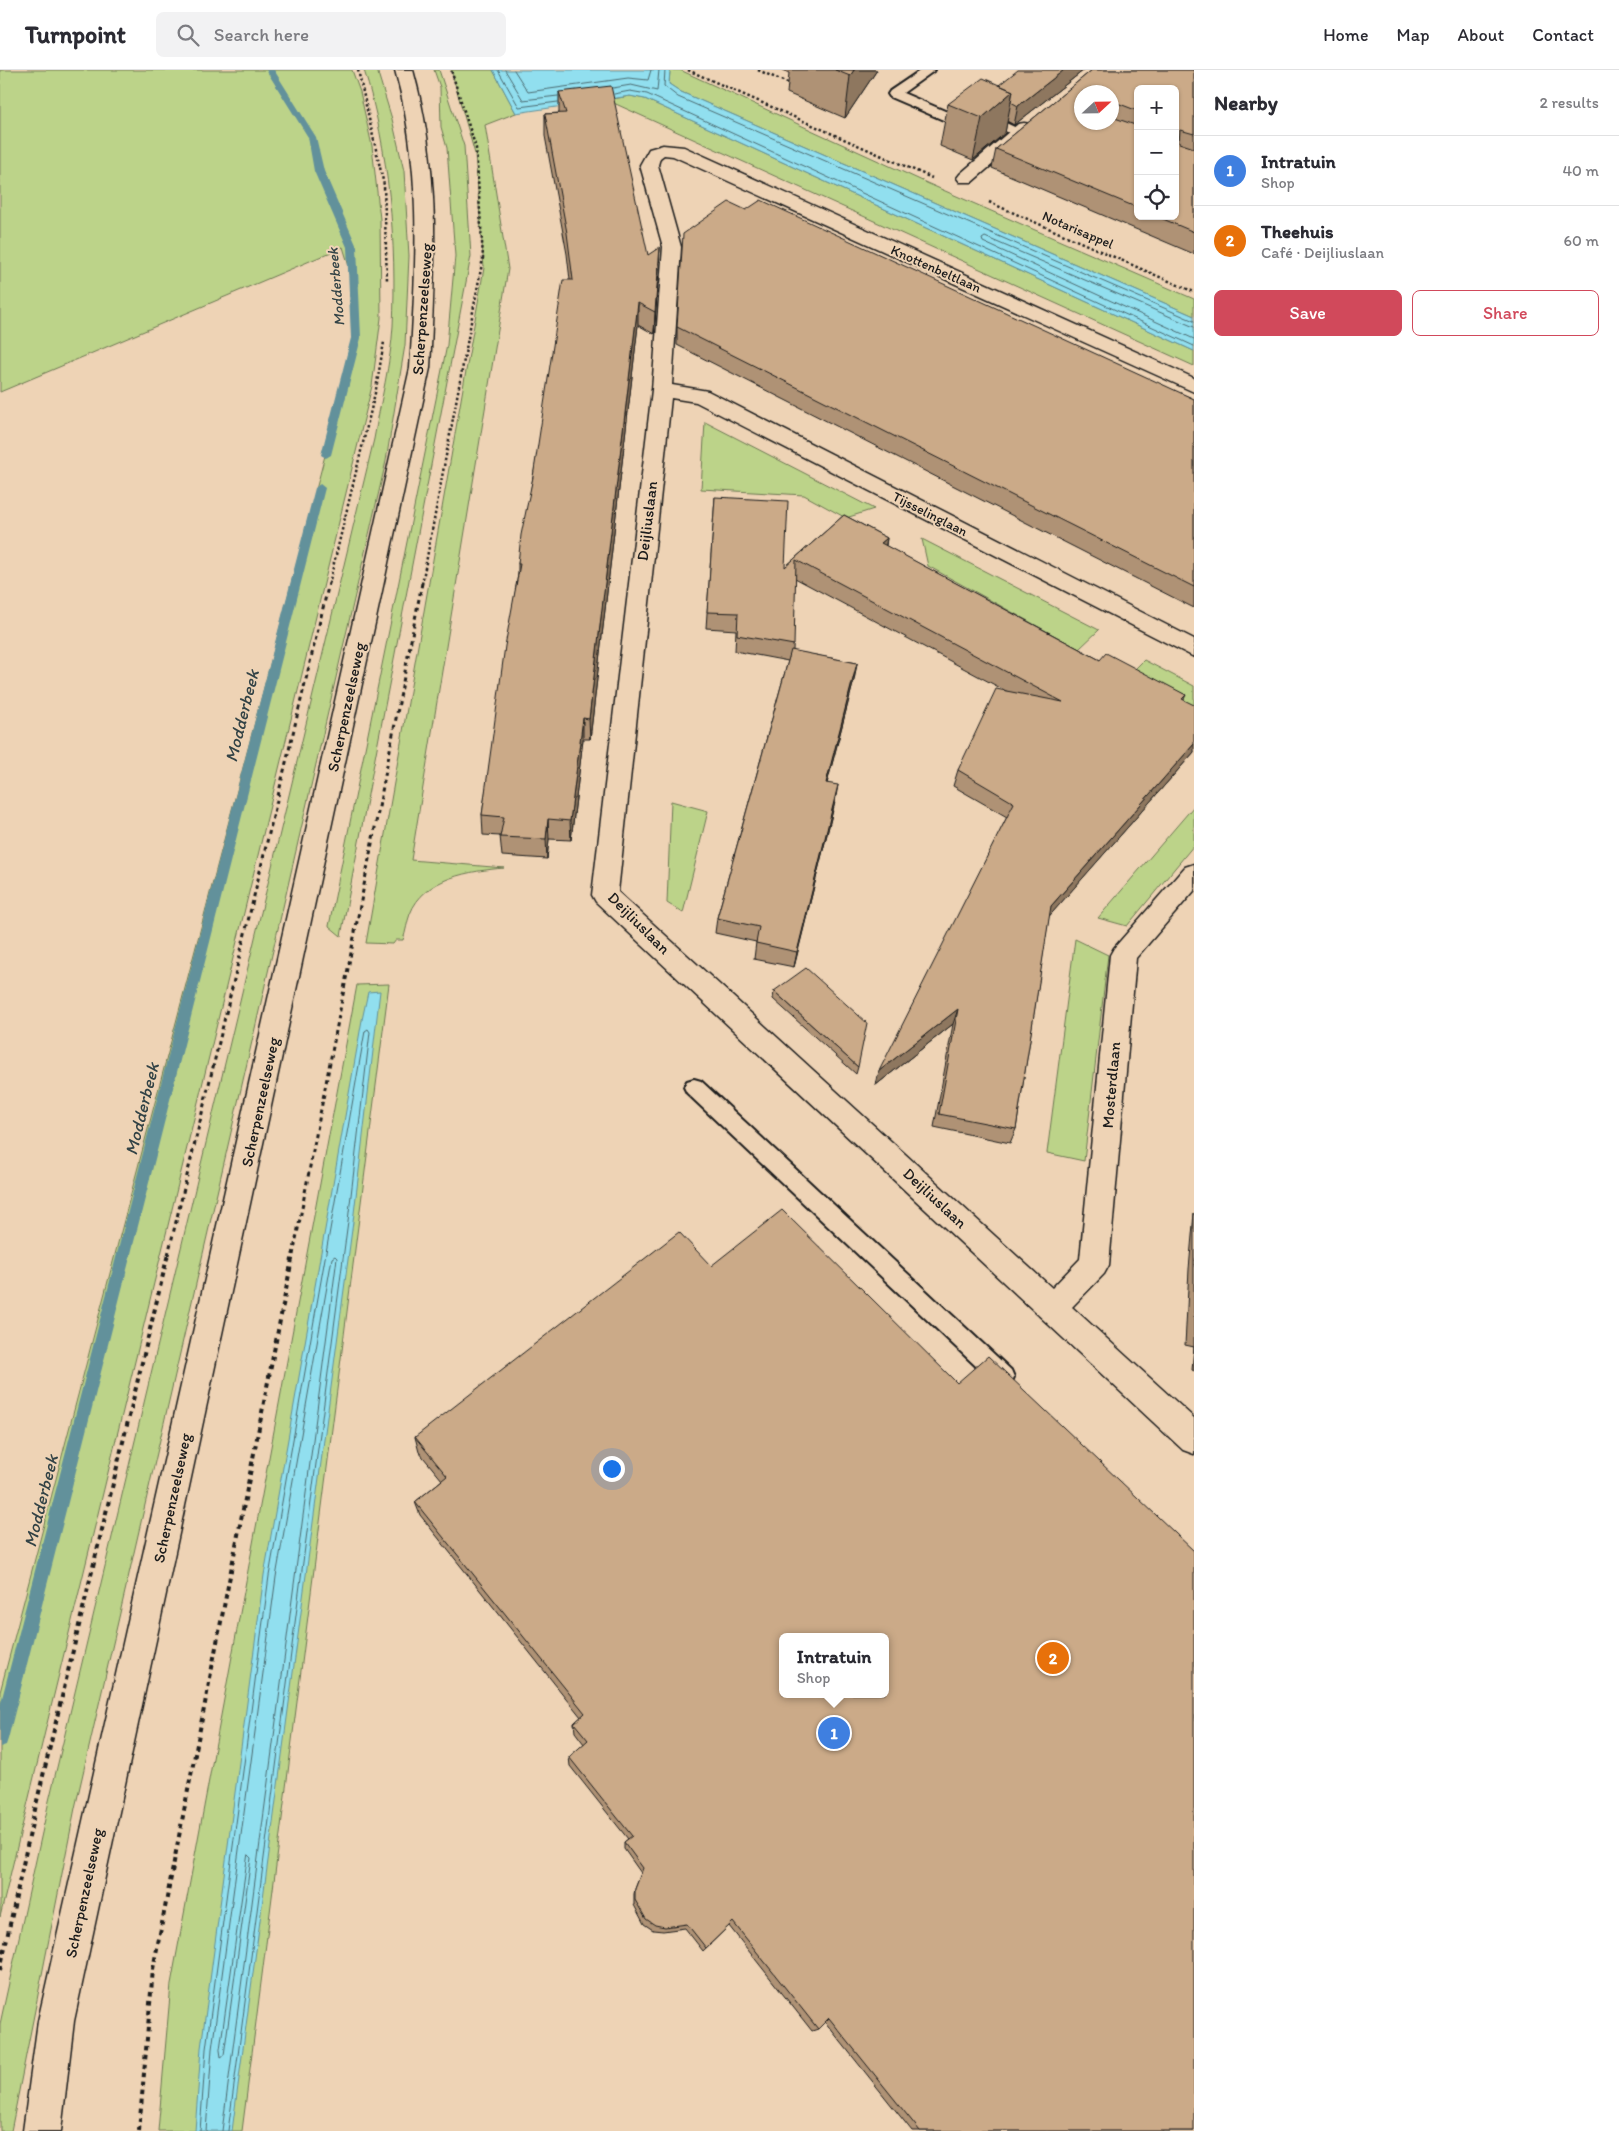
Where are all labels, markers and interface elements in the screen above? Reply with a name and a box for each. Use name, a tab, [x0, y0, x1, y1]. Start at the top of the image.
search box	[156, 12, 506, 57]
text: Turnpoint	[25, 20, 126, 49]
icon: search	[174, 21, 202, 49]
text: Search here	[214, 23, 309, 46]
text: Home	[1323, 24, 1369, 46]
text: Map	[1397, 24, 1430, 46]
text: About	[1458, 24, 1504, 46]
text: Contact	[1532, 24, 1594, 46]
north arrow	[1074, 85, 1119, 130]
map controls	[1134, 85, 1179, 220]
button: +	[1134, 85, 1179, 130]
text: Nearby	[1214, 90, 1278, 115]
text: 2 results	[1539, 93, 1599, 112]
button: −	[1134, 130, 1179, 175]
text: Intratuin	[1261, 150, 1336, 173]
text: 1	[1226, 161, 1234, 180]
text: 40 m	[1562, 161, 1599, 180]
text: Shop	[1261, 173, 1295, 192]
button: locate	[1134, 175, 1179, 220]
street label: Notarisappel	[1040, 207, 1116, 253]
text: Theehuis	[1261, 220, 1334, 243]
text: 2	[1226, 231, 1234, 250]
text: 60 m	[1564, 231, 1599, 250]
street label: Knottenbeltlaan	[888, 241, 984, 297]
street label: Scherpenzeelseweg	[408, 242, 436, 376]
text: Café · Deijliuslaan	[1261, 243, 1384, 262]
water label: Modderbeek	[323, 246, 348, 327]
button: Save	[1214, 290, 1402, 336]
button: Share	[1412, 290, 1599, 336]
street label: Deijliuslaan	[633, 480, 661, 562]
street label: Tijsselinglaan	[890, 488, 971, 540]
street label: Scherpenzeelseweg	[323, 640, 369, 774]
water label: Modderbeek	[220, 666, 265, 764]
street label: Deijliuslaan	[604, 888, 674, 958]
street label: Scherpenzeelseweg	[237, 1035, 283, 1169]
street label: Mosterdlaan	[1098, 1041, 1124, 1129]
water label: Modderbeek	[120, 1059, 165, 1157]
street label: Deijliuslaan	[899, 1164, 971, 1233]
street label: Scherpenzeelseweg	[149, 1431, 195, 1565]
water label: Modderbeek	[19, 1451, 64, 1549]
your location	[599, 1456, 625, 1482]
popup	[779, 1633, 889, 1698]
pin: 2	[1037, 1639, 1069, 1677]
text: Intratuin	[797, 1645, 871, 1668]
text: Shop	[797, 1668, 830, 1687]
pin: 1	[818, 1714, 850, 1752]
street label: Scherpenzeelseweg	[61, 1826, 107, 1960]

